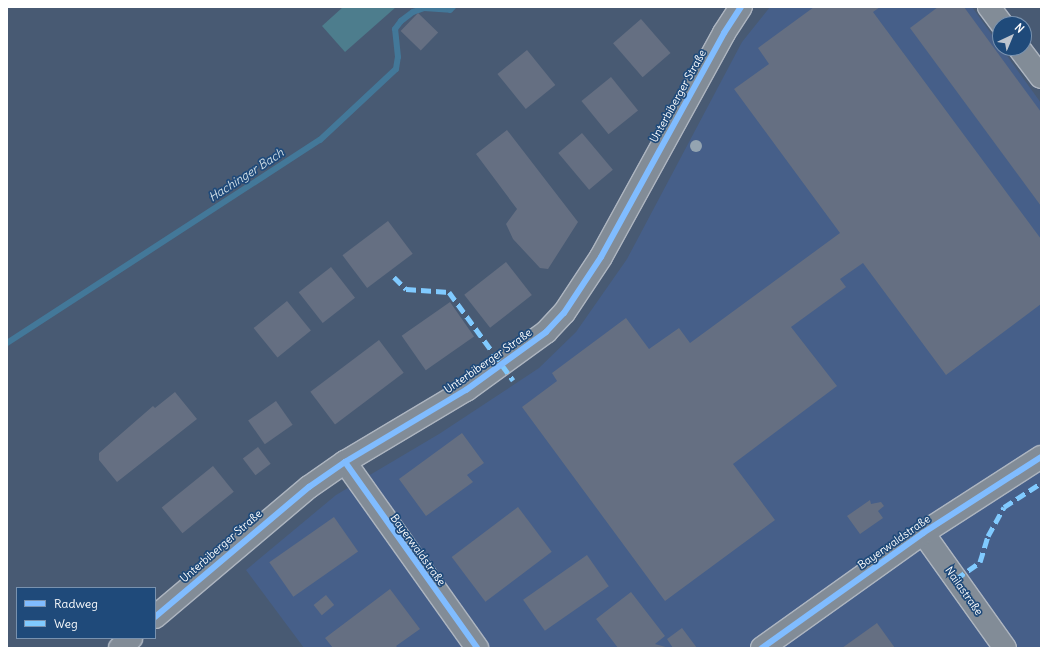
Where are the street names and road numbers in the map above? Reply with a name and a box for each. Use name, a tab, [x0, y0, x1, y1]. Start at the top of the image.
street label: Unterbiberger Straße	[647, 47, 709, 145]
street label: Unterbiberger Straße	[442, 326, 534, 396]
street label: Unterbiberger Straße	[177, 507, 265, 585]
street label: Bayerwaldstraße	[388, 512, 448, 588]
street label: Bayerwaldstraße	[855, 512, 933, 572]
street label: Nailastraße	[942, 564, 986, 618]

